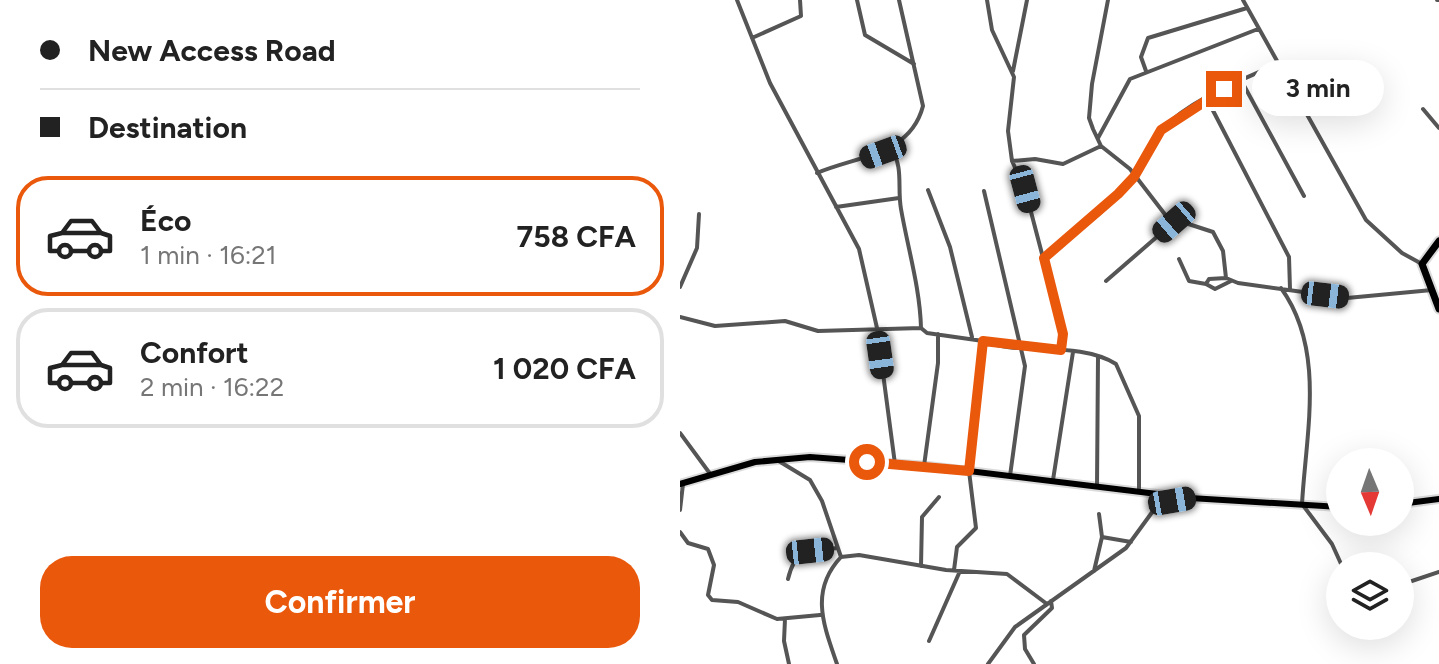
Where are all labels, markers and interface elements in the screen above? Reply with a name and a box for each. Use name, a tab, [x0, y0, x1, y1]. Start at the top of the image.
text: New Access Road	[88, 32, 336, 69]
callout: 3 min	[1252, 61, 1384, 117]
route end	[1206, 71, 1242, 107]
text: 3 min	[1286, 72, 1350, 104]
text: Destination	[88, 109, 247, 146]
car	[856, 133, 910, 171]
car	[1007, 163, 1043, 215]
car	[1148, 197, 1200, 247]
icon: car	[44, 200, 116, 272]
text: Éco	[140, 202, 191, 239]
text: 758 CFA	[517, 218, 636, 255]
text: 1 min · 16:21	[140, 239, 277, 271]
car	[1300, 280, 1350, 310]
car	[865, 330, 895, 380]
icon: car	[44, 332, 116, 404]
text: Confort	[140, 334, 249, 371]
text: 1 020 CFA	[493, 350, 636, 387]
text: 2 min · 16:22	[140, 371, 284, 403]
route start	[849, 444, 885, 480]
north arrow	[1326, 448, 1414, 536]
map controls	[1326, 448, 1414, 640]
car	[1146, 485, 1198, 517]
car	[785, 537, 835, 565]
button: layers	[1326, 552, 1414, 640]
button: Confirmer	[40, 556, 640, 648]

